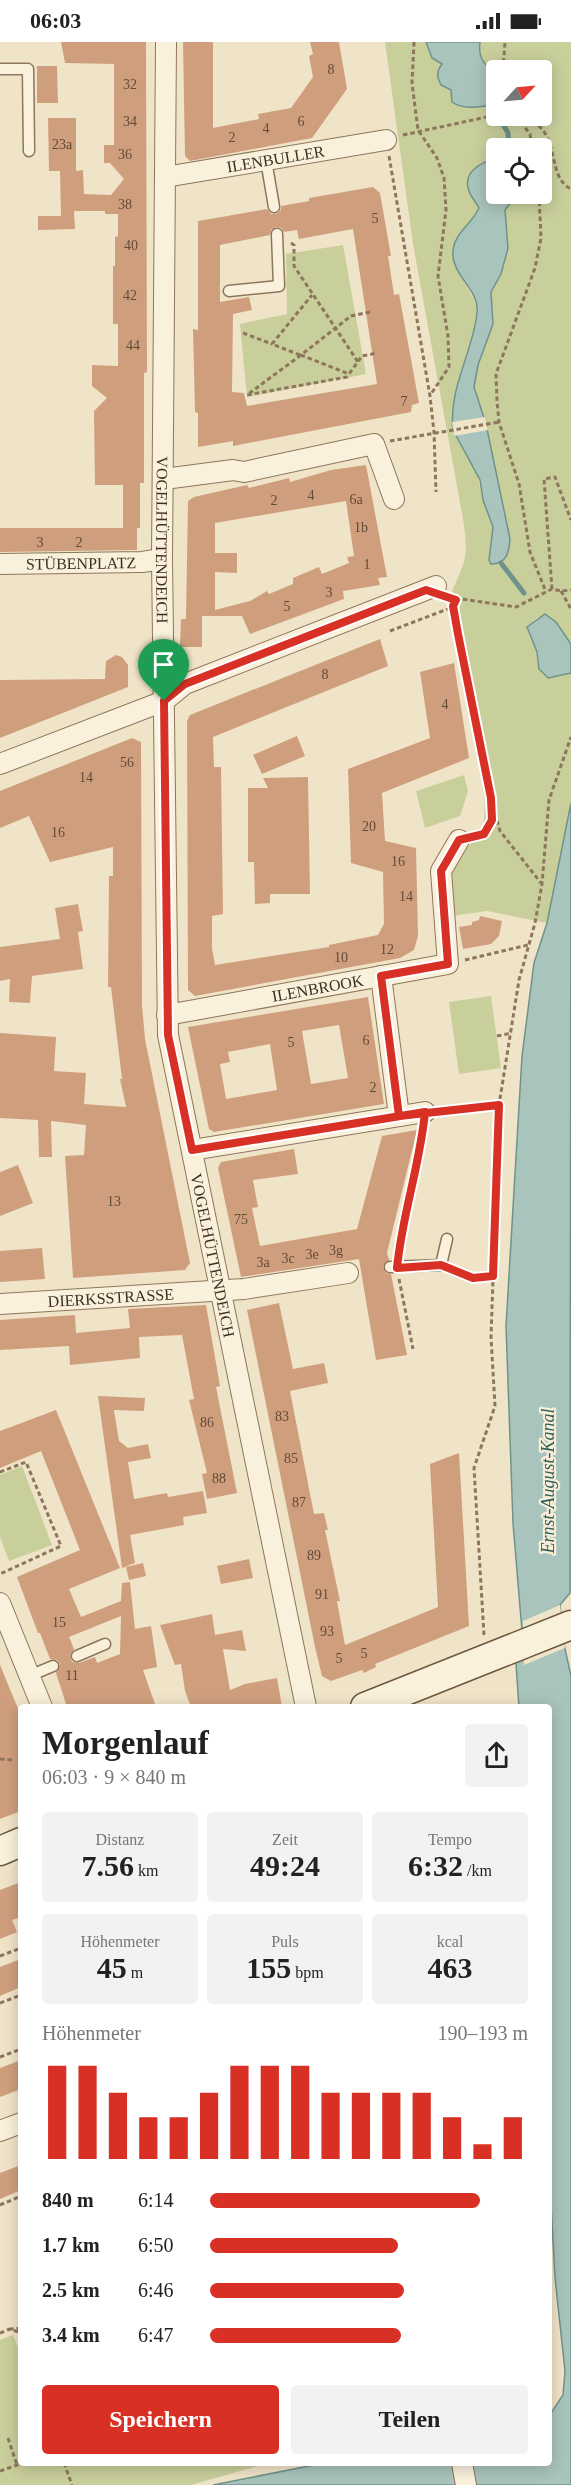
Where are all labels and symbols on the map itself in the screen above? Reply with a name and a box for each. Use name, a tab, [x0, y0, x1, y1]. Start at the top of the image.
north arrow	[486, 60, 552, 126]
house number: 8	[328, 62, 335, 77]
house number: 32	[123, 77, 137, 92]
house number: 34	[123, 114, 137, 129]
house number: 6	[298, 114, 305, 129]
house number: 4	[263, 121, 270, 136]
house number: 2	[229, 130, 236, 145]
house number: 23a	[52, 137, 73, 152]
street label: ILENBULLER	[225, 142, 326, 175]
house number: 36	[118, 147, 132, 162]
house number: 38	[118, 197, 132, 212]
house number: 5	[372, 211, 379, 226]
house number: 40	[124, 238, 138, 253]
house number: 42	[123, 288, 137, 303]
house number: 44	[126, 338, 140, 353]
house number: 7	[401, 394, 408, 409]
street label: VOGELHÜTTENDEICH	[153, 456, 171, 624]
house number: 4	[308, 488, 315, 503]
house number: 6a	[349, 492, 363, 507]
house number: 2	[271, 493, 278, 508]
house number: 1b	[354, 520, 368, 535]
house number: 3	[37, 535, 44, 550]
house number: 2	[76, 535, 83, 550]
street label: STÜBENPLATZ	[26, 554, 136, 572]
house number: 1	[364, 557, 371, 572]
house number: 3	[326, 585, 333, 600]
house number: 5	[284, 599, 291, 614]
pin	[138, 639, 189, 701]
house number: 8	[322, 667, 329, 682]
house number: 4	[442, 697, 449, 712]
house number: 56	[120, 755, 134, 770]
house number: 14	[79, 770, 93, 785]
house number: 20	[362, 819, 376, 834]
house number: 16	[51, 825, 65, 840]
house number: 16	[391, 854, 405, 869]
house number: 14	[399, 889, 413, 904]
house number: 12	[380, 942, 394, 957]
house number: 10	[334, 950, 348, 965]
street label: ILENBROOK	[271, 971, 365, 1004]
house number: 6	[363, 1033, 370, 1048]
house number: 5	[288, 1035, 295, 1050]
house number: 2	[370, 1080, 377, 1095]
street label: VOGELHÜTTENDEICH	[188, 1172, 238, 1339]
house number: 13	[107, 1194, 121, 1209]
house number: 75	[234, 1212, 248, 1227]
house number: 3g	[329, 1243, 343, 1258]
house number: 3e	[305, 1247, 319, 1262]
house number: 3c	[281, 1251, 295, 1266]
house number: 3a	[256, 1255, 270, 1270]
street label: DIERKSSTRASSE	[47, 1285, 174, 1310]
water label: Ernst-August-Kanal	[538, 1408, 558, 1555]
house number: 83	[275, 1409, 289, 1424]
house number: 86	[200, 1415, 214, 1430]
house number: 85	[284, 1451, 298, 1466]
house number: 88	[212, 1471, 226, 1486]
house number: 87	[292, 1495, 306, 1510]
house number: 89	[307, 1548, 321, 1563]
house number: 91	[315, 1587, 329, 1602]
house number: 15	[52, 1615, 66, 1630]
house number: 93	[320, 1624, 334, 1639]
house number: 5	[361, 1646, 368, 1661]
house number: 5	[336, 1651, 343, 1666]
house number: 11	[65, 1668, 79, 1683]

